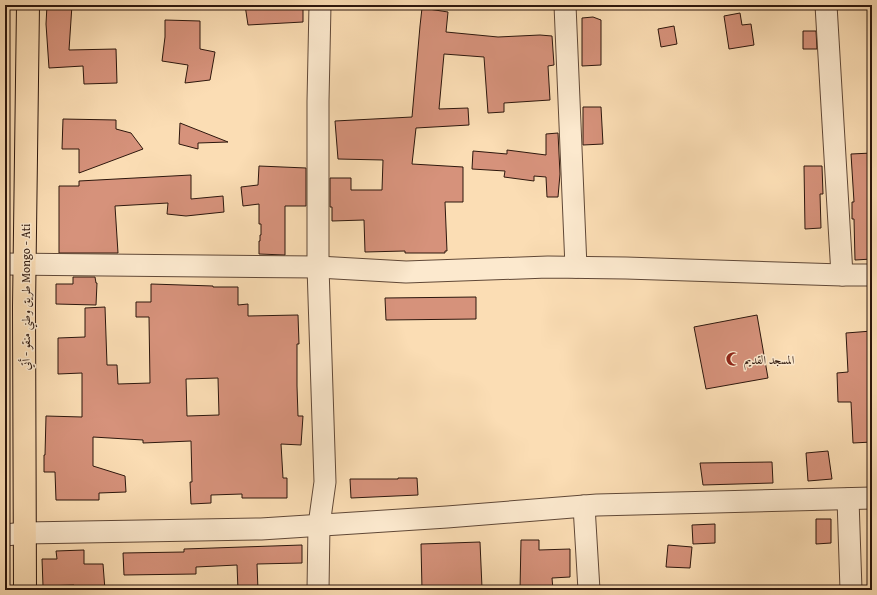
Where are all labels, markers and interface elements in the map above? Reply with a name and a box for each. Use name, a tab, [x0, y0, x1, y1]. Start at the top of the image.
street label: طريق وطني منقو - أتي Mongo - Ati	[17, 223, 38, 370]
mosque icon: المسجد القديم	[725, 351, 741, 367]
place label: المسجد القديم	[744, 351, 795, 371]

